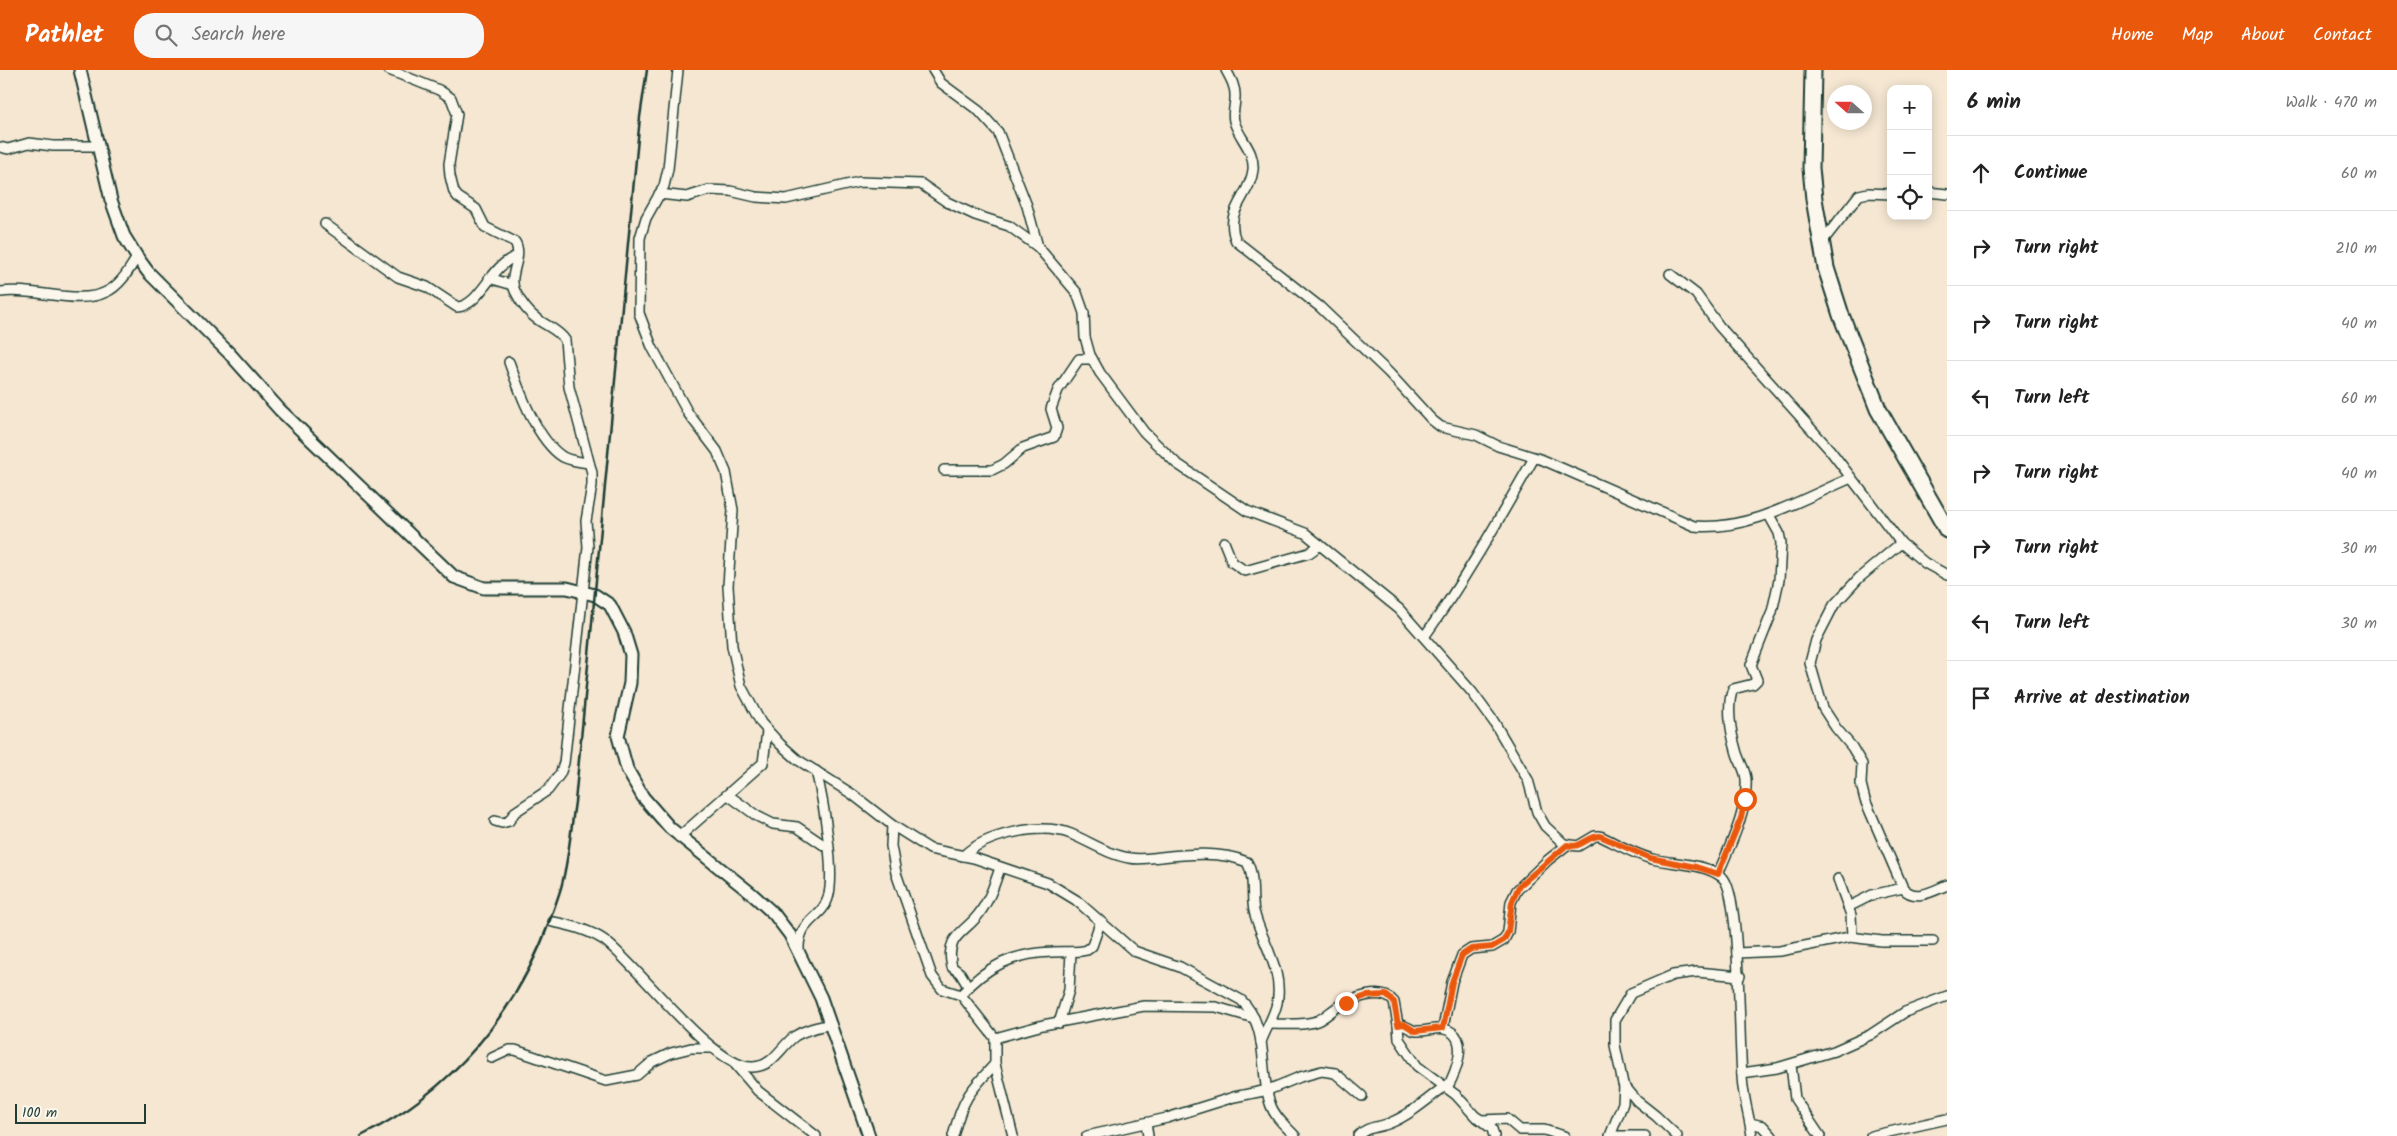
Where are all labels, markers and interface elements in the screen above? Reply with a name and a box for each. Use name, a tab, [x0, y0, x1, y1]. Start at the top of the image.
search box	[134, 13, 484, 58]
text: Pathlet	[25, 16, 104, 55]
text: Search here	[192, 20, 285, 50]
icon: search	[152, 21, 180, 49]
text: Home	[2111, 21, 2154, 50]
text: Map	[2182, 21, 2213, 50]
text: About	[2241, 21, 2285, 50]
text: Contact	[2313, 21, 2372, 50]
north arrow	[1827, 85, 1872, 130]
map controls	[1887, 85, 1932, 220]
button: +	[1887, 85, 1932, 130]
text: 6 min	[1967, 86, 2021, 119]
text: Walk · 470 m	[2286, 90, 2377, 115]
button: −	[1887, 130, 1932, 175]
text: Continue	[2014, 158, 2087, 188]
icon: ahead	[1967, 159, 1995, 187]
text: 60 m	[2341, 161, 2377, 186]
button: locate	[1887, 175, 1932, 220]
text: Turn right	[2014, 233, 2099, 263]
icon: right	[1967, 234, 1995, 262]
text: 210 m	[2336, 236, 2377, 261]
text: Turn right	[2014, 308, 2099, 338]
icon: right	[1967, 309, 1995, 337]
text: 40 m	[2341, 311, 2377, 336]
text: Turn left	[2014, 383, 2089, 413]
icon: left	[1967, 384, 1995, 412]
text: 60 m	[2341, 386, 2377, 411]
text: Turn right	[2014, 458, 2099, 488]
icon: right	[1967, 459, 1995, 487]
text: 40 m	[2341, 461, 2377, 486]
text: Turn right	[2014, 533, 2099, 563]
icon: right	[1967, 534, 1995, 562]
text: 30 m	[2341, 536, 2377, 561]
text: Turn left	[2014, 608, 2089, 638]
icon: left	[1967, 609, 1995, 637]
text: 30 m	[2341, 611, 2377, 636]
text: Arrive at destination	[2014, 683, 2190, 713]
icon: arrive	[1967, 684, 1995, 712]
route start	[1734, 788, 1757, 811]
route end	[1335, 992, 1358, 1015]
scale bar	[15, 1101, 146, 1124]
text: 100 m	[22, 1102, 57, 1124]

